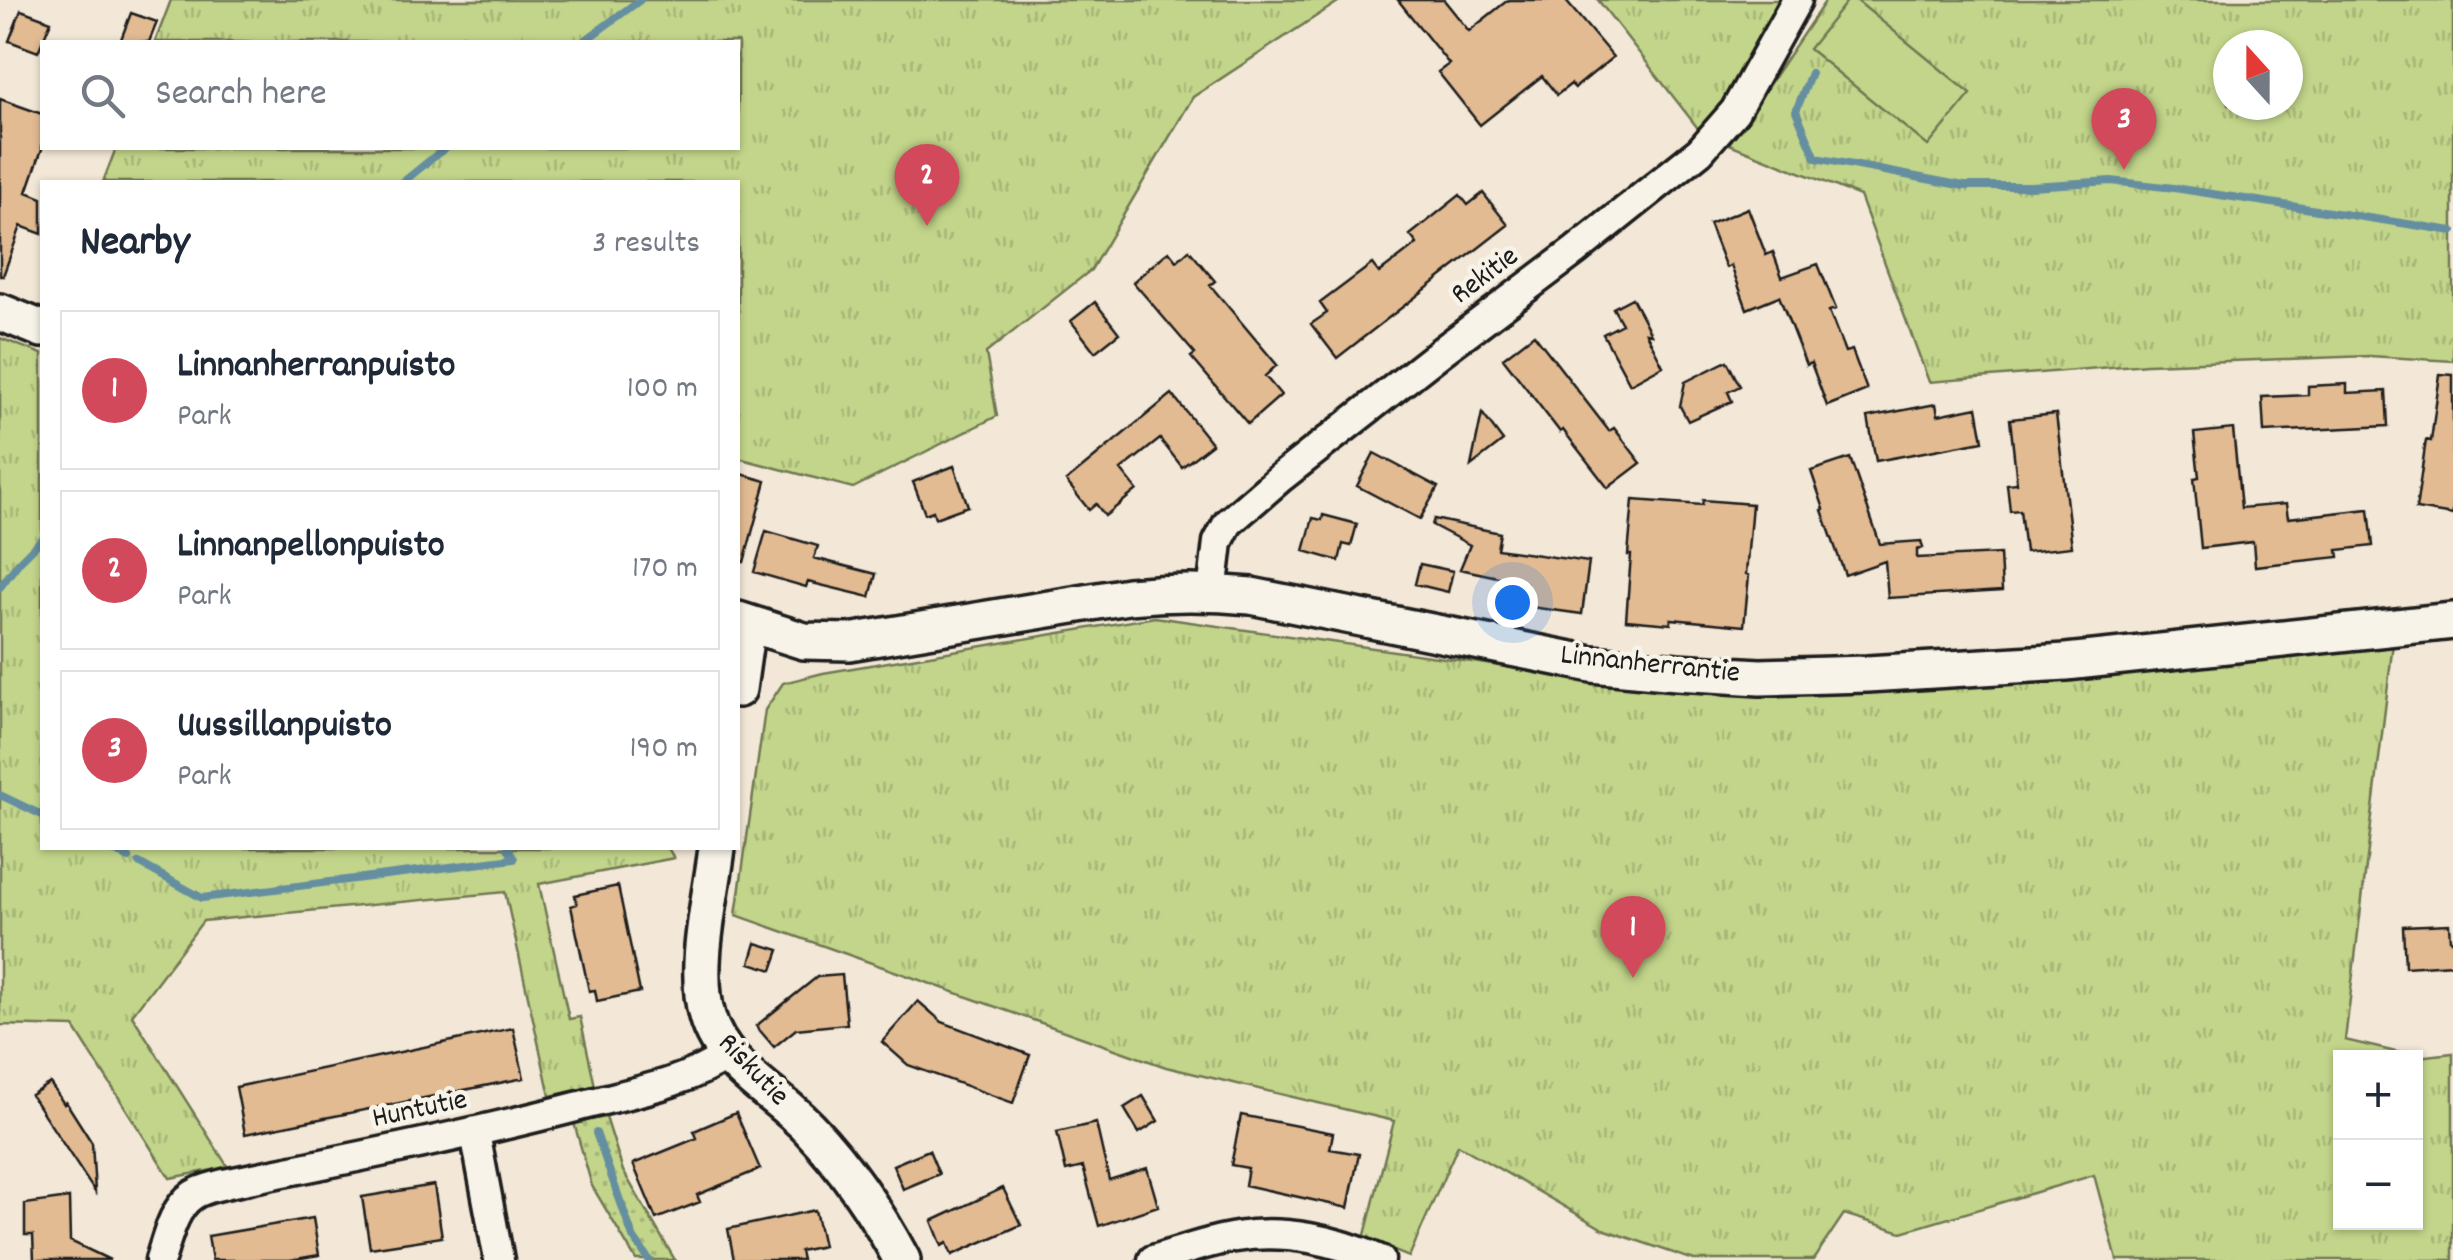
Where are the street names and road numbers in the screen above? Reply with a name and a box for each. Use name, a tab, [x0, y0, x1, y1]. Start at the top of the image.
street label: Rekitie	[1443, 237, 1529, 317]
street label: Linnanherrantie	[1558, 635, 1742, 697]
street label: Riskutie	[706, 1025, 798, 1117]
street label: Huntutie	[369, 1080, 471, 1142]

